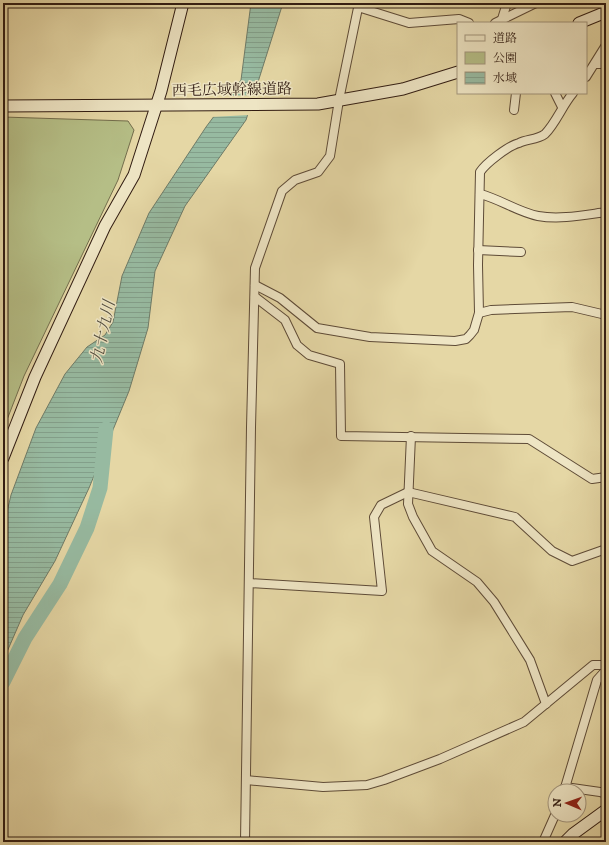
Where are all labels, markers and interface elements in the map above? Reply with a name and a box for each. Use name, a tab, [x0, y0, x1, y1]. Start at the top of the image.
legend	[457, 22, 587, 94]
text: 道路	[493, 31, 517, 46]
text: 公園	[493, 51, 517, 66]
text: 水域	[493, 71, 517, 86]
street label: 西毛広域幹線道路	[172, 79, 292, 101]
water label: 九十九川	[87, 297, 120, 365]
north arrow	[547, 783, 587, 823]
text: N	[551, 798, 565, 807]

